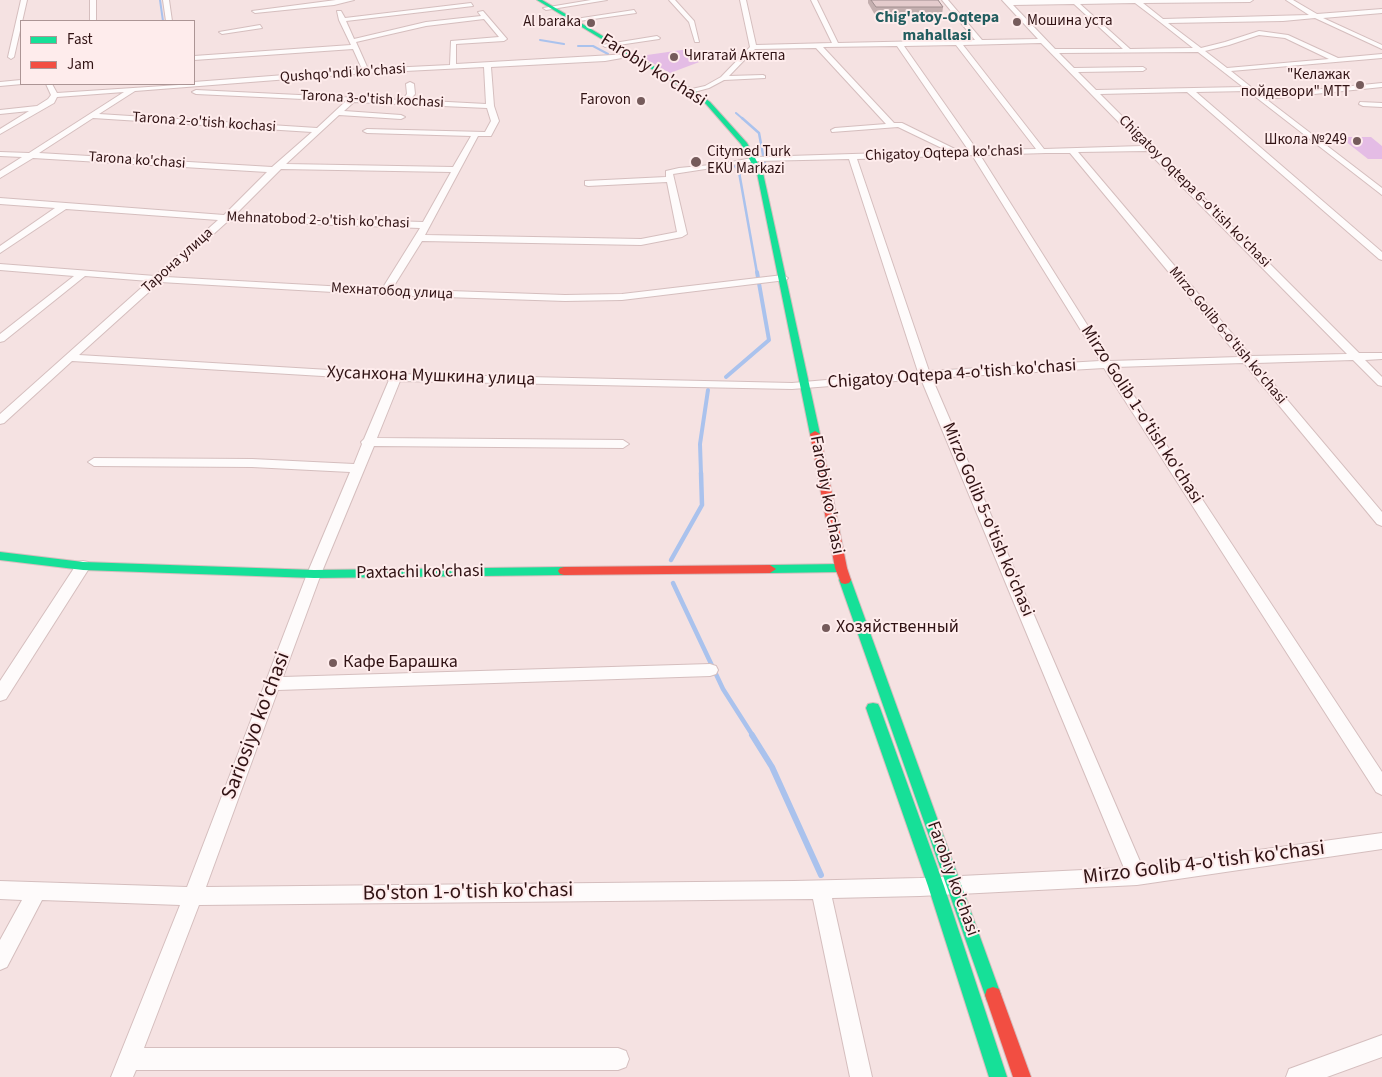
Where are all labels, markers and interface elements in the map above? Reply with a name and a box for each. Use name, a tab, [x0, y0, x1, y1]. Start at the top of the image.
district label: Chig'atoy-Oqtepa mahallasi	[875, 8, 999, 46]
place label: Мошина уста	[1027, 13, 1113, 31]
place label: Al baraka	[523, 14, 581, 32]
marker: Мошина уста	[1011, 16, 1023, 28]
marker: Al baraka	[585, 17, 597, 29]
legend	[20, 20, 195, 85]
text: Fast	[67, 29, 93, 50]
street label: Farobiy ko'chasi	[596, 30, 710, 112]
place label: Чигатай Актепа	[684, 48, 785, 66]
marker: Чигатай Актепа	[668, 51, 680, 63]
text: Jam	[67, 54, 94, 75]
street label: Qushqo'ndi ko'chasi	[279, 61, 407, 87]
place label: "Келажак пойдевори" МТТ	[1241, 67, 1350, 102]
marker: "Келажак пойдевори" МТТ	[1354, 79, 1366, 91]
street label: Tarona 3-o'tish kochasi	[300, 87, 444, 113]
place label: Farovon	[580, 92, 631, 110]
marker: Farovon	[635, 95, 647, 107]
street label: Tarona 2-o'tish kochasi	[132, 109, 276, 137]
street label: Chigatoy Oqtepa 6-o'tish ko'chasi	[1114, 112, 1274, 272]
place label: Школа №249	[1264, 132, 1347, 150]
marker: Школа №249	[1351, 135, 1363, 147]
street label: Chigatoy Oqtepa ko'chasi	[865, 142, 1023, 166]
place label: Citymed Turk EKU Markazi	[707, 144, 791, 179]
street label: Tarona ko'chasi	[88, 149, 186, 173]
marker: Citymed Turk EKU Markazi	[689, 155, 703, 169]
street label: Mehnatobod 2-o'tish ko'chasi	[226, 209, 410, 233]
street label: Тарона улица	[139, 224, 217, 298]
street label: Mirzo Golib 6-o'tish ko'chasi	[1164, 264, 1290, 408]
street label: Мехнатобод улица	[331, 280, 453, 304]
street label: Mirzo Golib 1-o'tish ko'chasi	[1075, 322, 1207, 508]
street label: Chigatoy Oqtepa 4-o'tish ko'chasi	[827, 356, 1077, 394]
street label: Хусанхона Мушкина улица	[326, 363, 536, 391]
street label: Mirzo Golib 5-o'tish ko'chasi	[936, 420, 1038, 620]
street label: Farobiy ko'chasi	[804, 434, 848, 556]
street label: Paxtachi ko'chasi	[356, 561, 484, 585]
place label: Хозяйственный	[836, 617, 959, 639]
marker: Хозяйственный	[820, 622, 832, 634]
street label: Sariosiyo ko'chasi	[217, 649, 297, 803]
place label: Кафе Барашка	[343, 652, 458, 674]
marker: Кафе Барашка	[327, 657, 339, 669]
street label: Farobiy ko'chasi	[921, 819, 983, 939]
street label: Mirzo Golib 4-o'tish ko'chasi	[1082, 837, 1326, 891]
street label: Bo'ston 1-o'tish ko'chasi	[362, 879, 574, 907]

